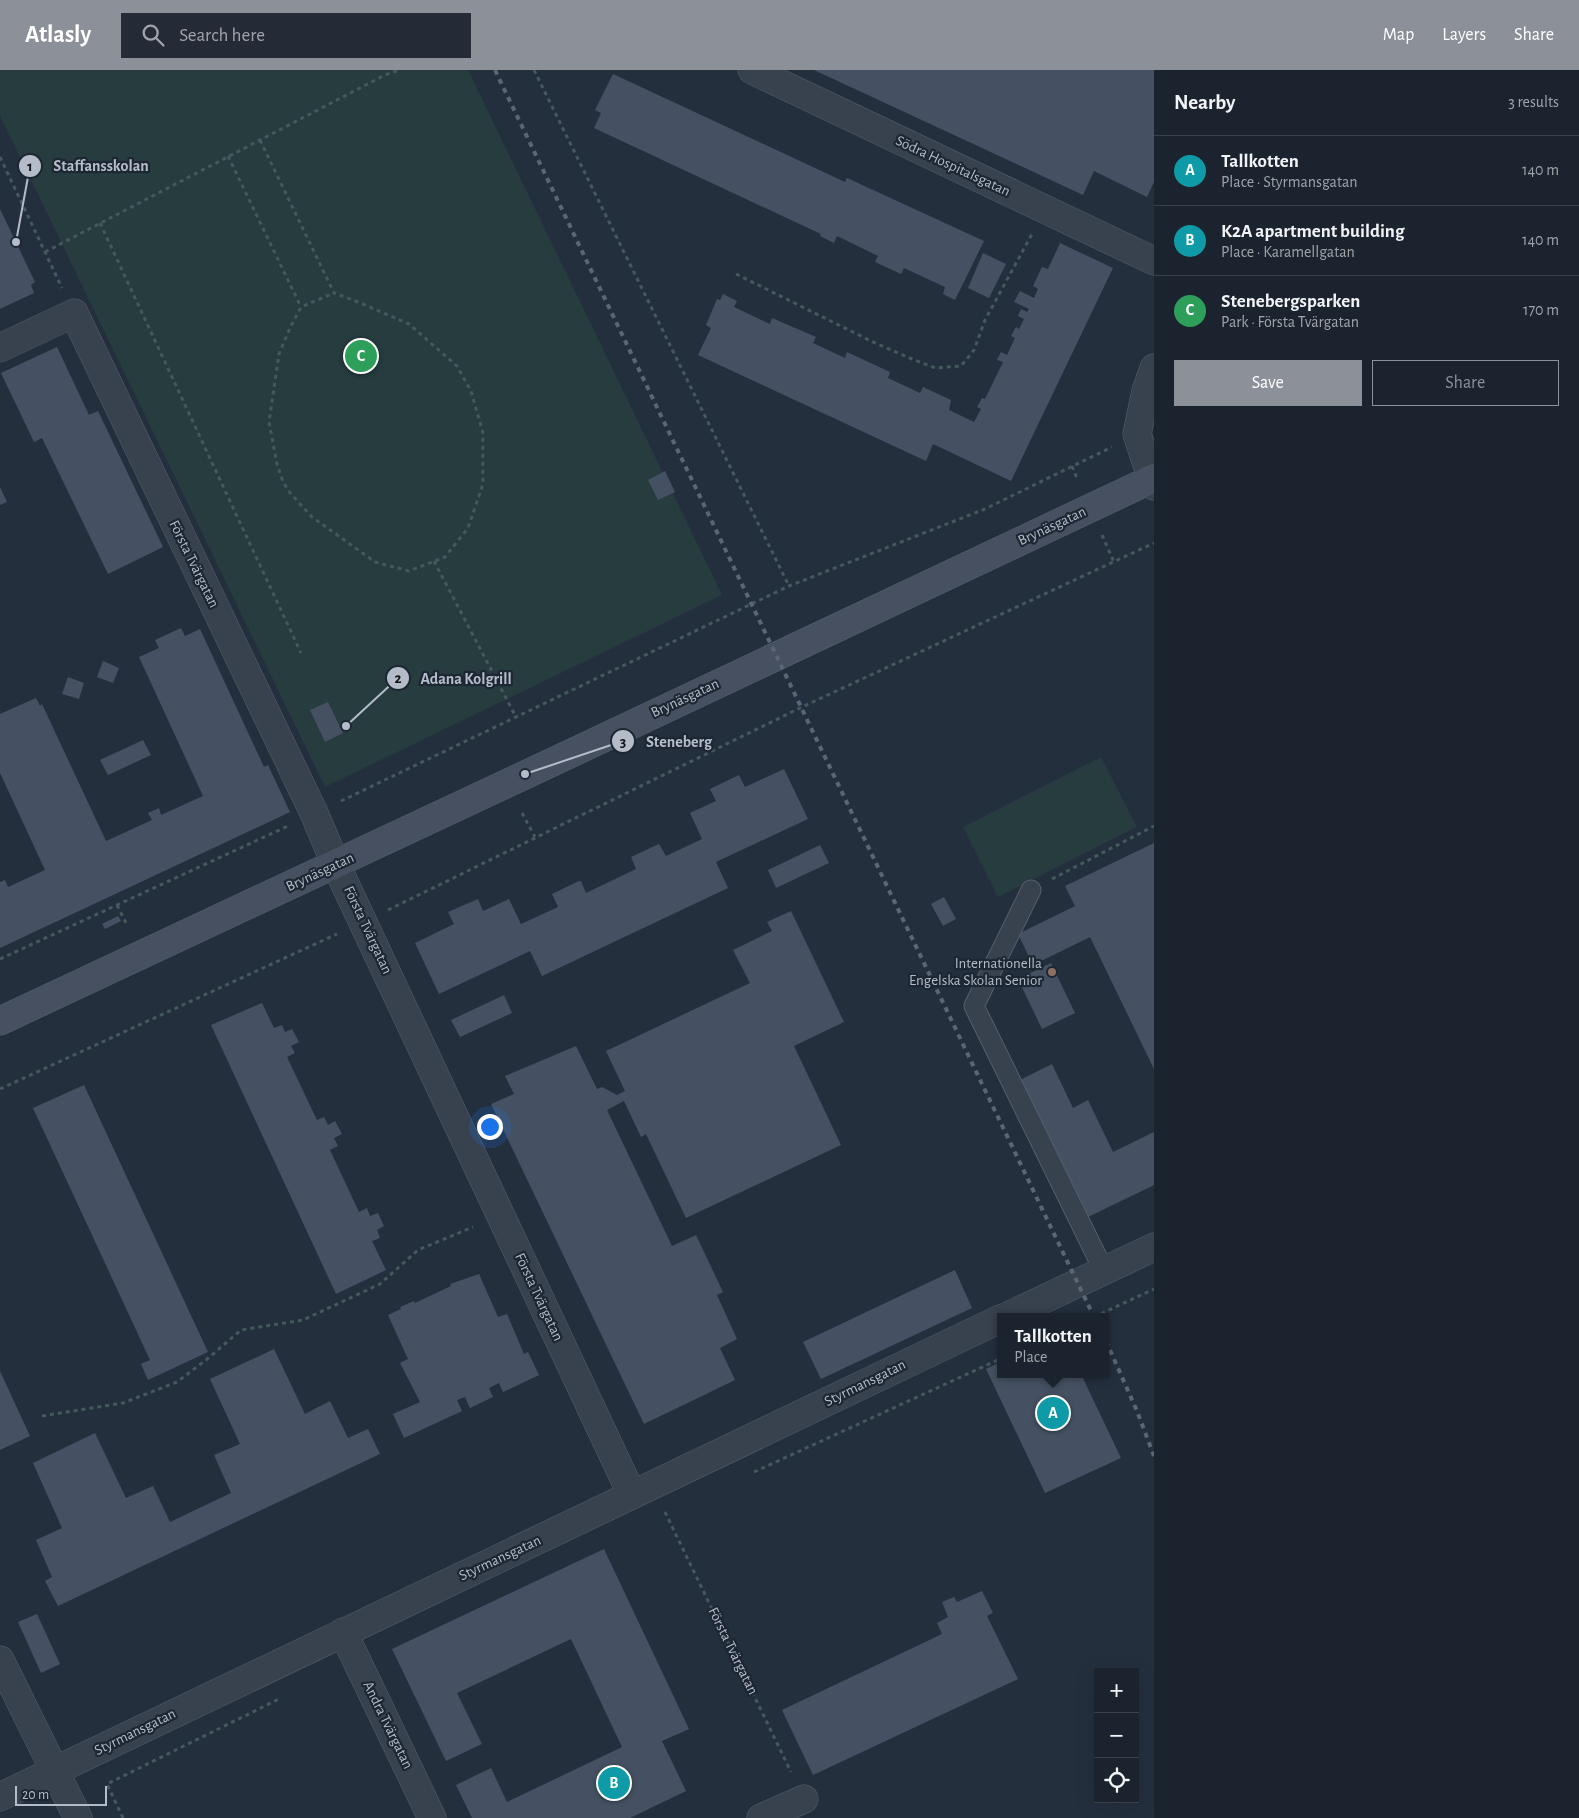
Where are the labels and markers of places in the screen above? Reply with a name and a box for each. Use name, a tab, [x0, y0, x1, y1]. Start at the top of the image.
callout: Staffansskolan	[18, 150, 158, 181]
pin: C	[345, 337, 377, 375]
callout: Adana Kolgrill	[385, 663, 521, 694]
callout: Steneberg	[611, 726, 722, 757]
place label: Internationella Engelska Skolan Senior	[909, 956, 1042, 988]
marker: Internationella Engelska Skolan Senior	[1046, 966, 1058, 978]
pin: A	[1037, 1394, 1069, 1432]
pin: B	[598, 1764, 630, 1802]

